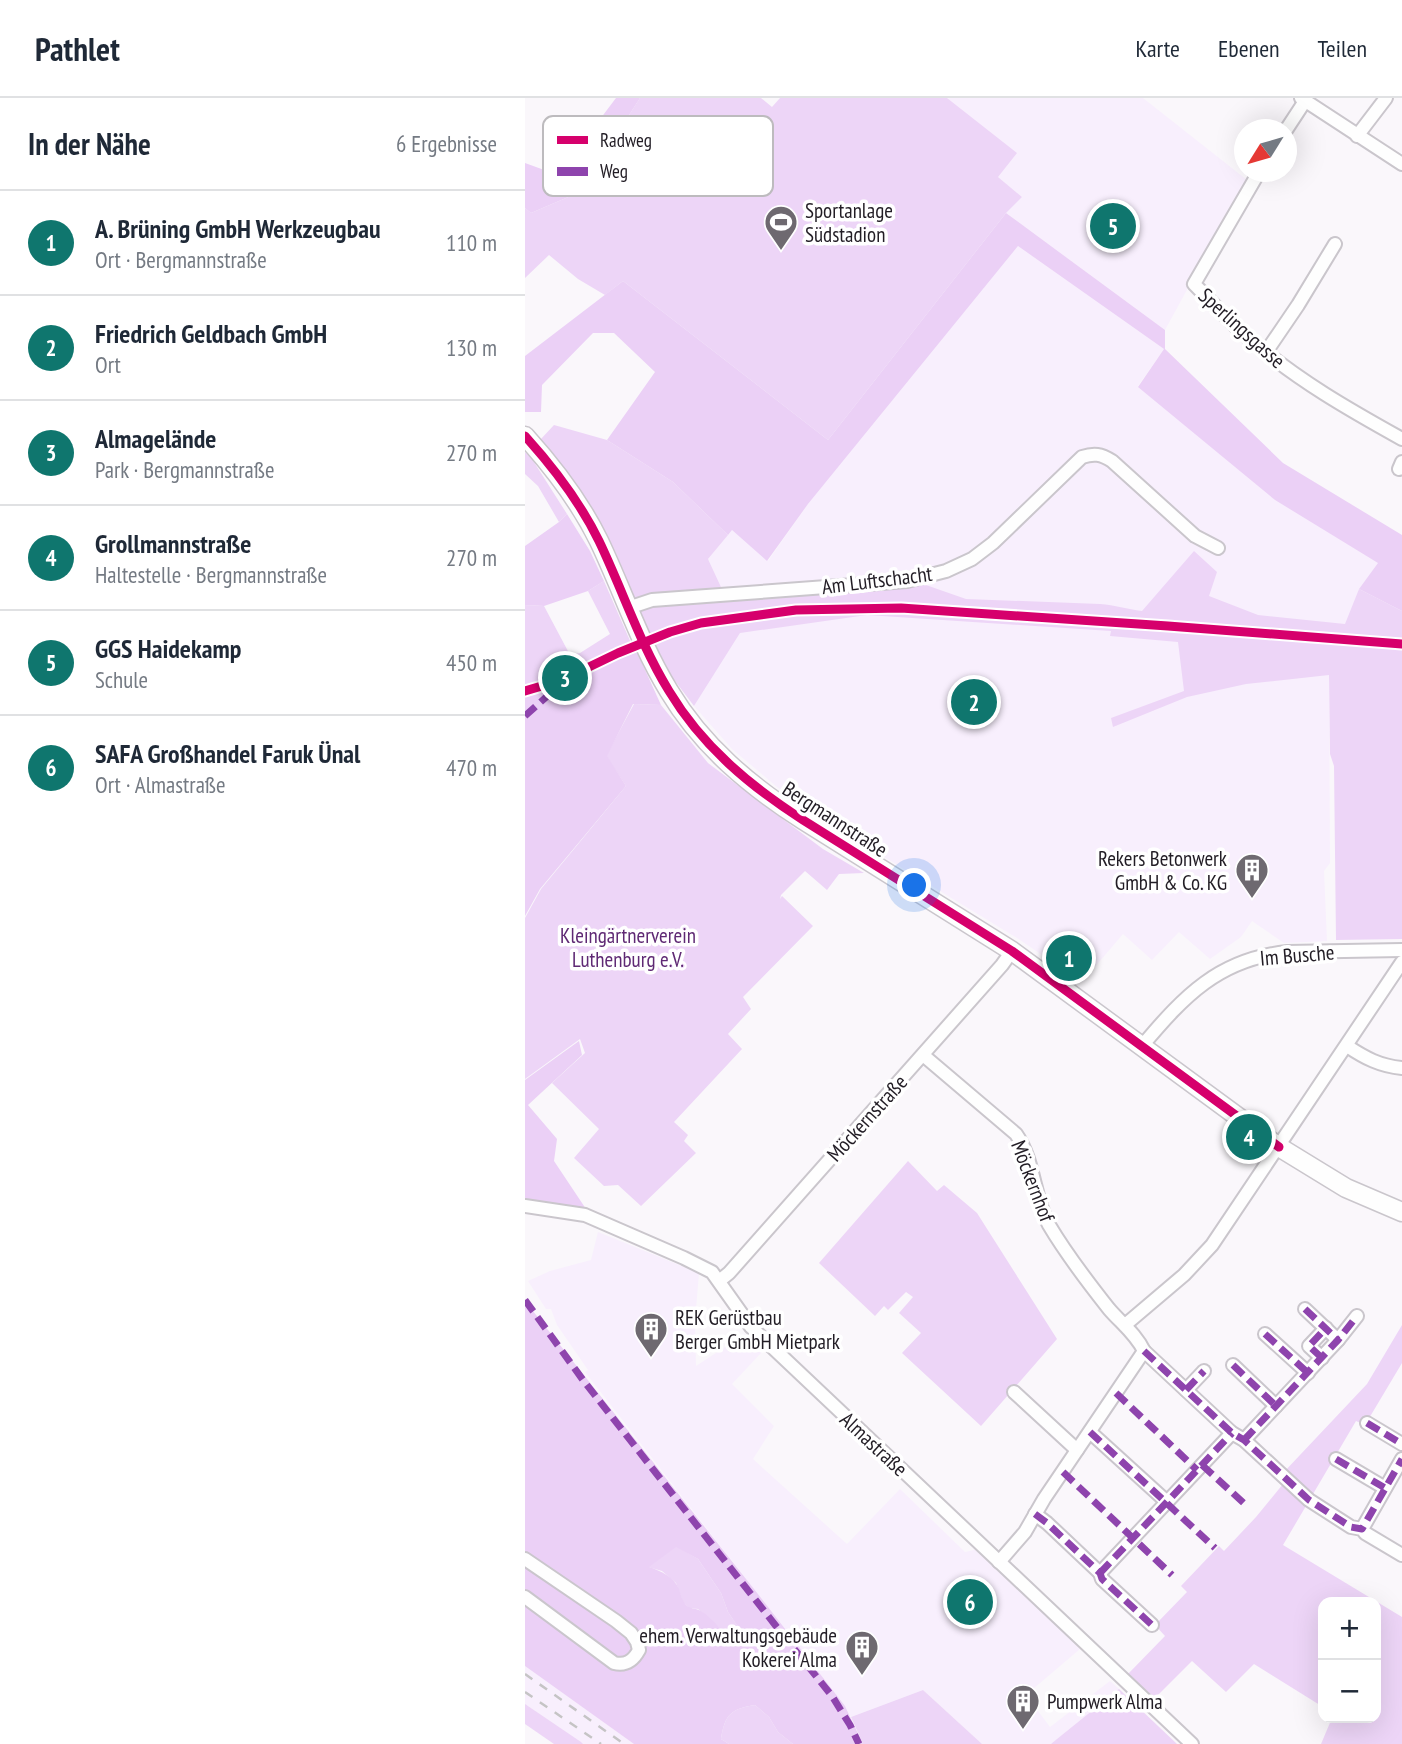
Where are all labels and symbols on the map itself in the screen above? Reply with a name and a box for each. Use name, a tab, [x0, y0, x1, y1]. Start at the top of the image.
legend	[543, 116, 773, 196]
north arrow	[1234, 119, 1297, 182]
text: Radweg	[600, 128, 652, 152]
text: Weg	[600, 159, 628, 183]
place label: Sportanlage Südstadion	[805, 197, 893, 248]
pin: 5	[1090, 200, 1136, 252]
sports icon: Sportanlage Südstadion	[762, 203, 800, 252]
street label: Sperlingsgasse	[1193, 282, 1291, 374]
street label: Am Luftschacht	[820, 560, 934, 600]
pin: 3	[542, 652, 588, 704]
pin: 2	[951, 676, 997, 728]
street label: Bergmannstraße	[777, 775, 893, 863]
place label: Rekers Betonwerk GmbH & Co. KG	[1098, 845, 1227, 896]
building icon: Rekers Betonwerk GmbH & Co. KG	[1233, 851, 1271, 900]
your location	[897, 868, 931, 902]
park label: Kleingärtnerverein Luthenburg e.V.	[560, 922, 696, 973]
pin: 1	[1046, 932, 1092, 984]
street label: Im Busche	[1259, 938, 1335, 972]
street label: Möckernstraße	[821, 1069, 913, 1167]
pin: 4	[1226, 1111, 1272, 1163]
street label: Möckernhof	[1005, 1136, 1061, 1226]
place label: REK Gerüstbau Berger GmbH Mietpark	[675, 1304, 840, 1355]
building icon: REK Gerüstbau Berger GmbH Mietpark	[632, 1310, 670, 1359]
street label: Almastraße	[834, 1406, 914, 1482]
pin: 6	[947, 1576, 993, 1628]
place label: ehem. Verwaltungsgebäude Kokerei Alma	[639, 1622, 837, 1673]
building icon: ehem. Verwaltungsgebäude Kokerei Alma	[843, 1628, 881, 1677]
building icon: Pumpwerk Alma	[1004, 1682, 1042, 1731]
place label: Pumpwerk Alma	[1047, 1688, 1163, 1715]

